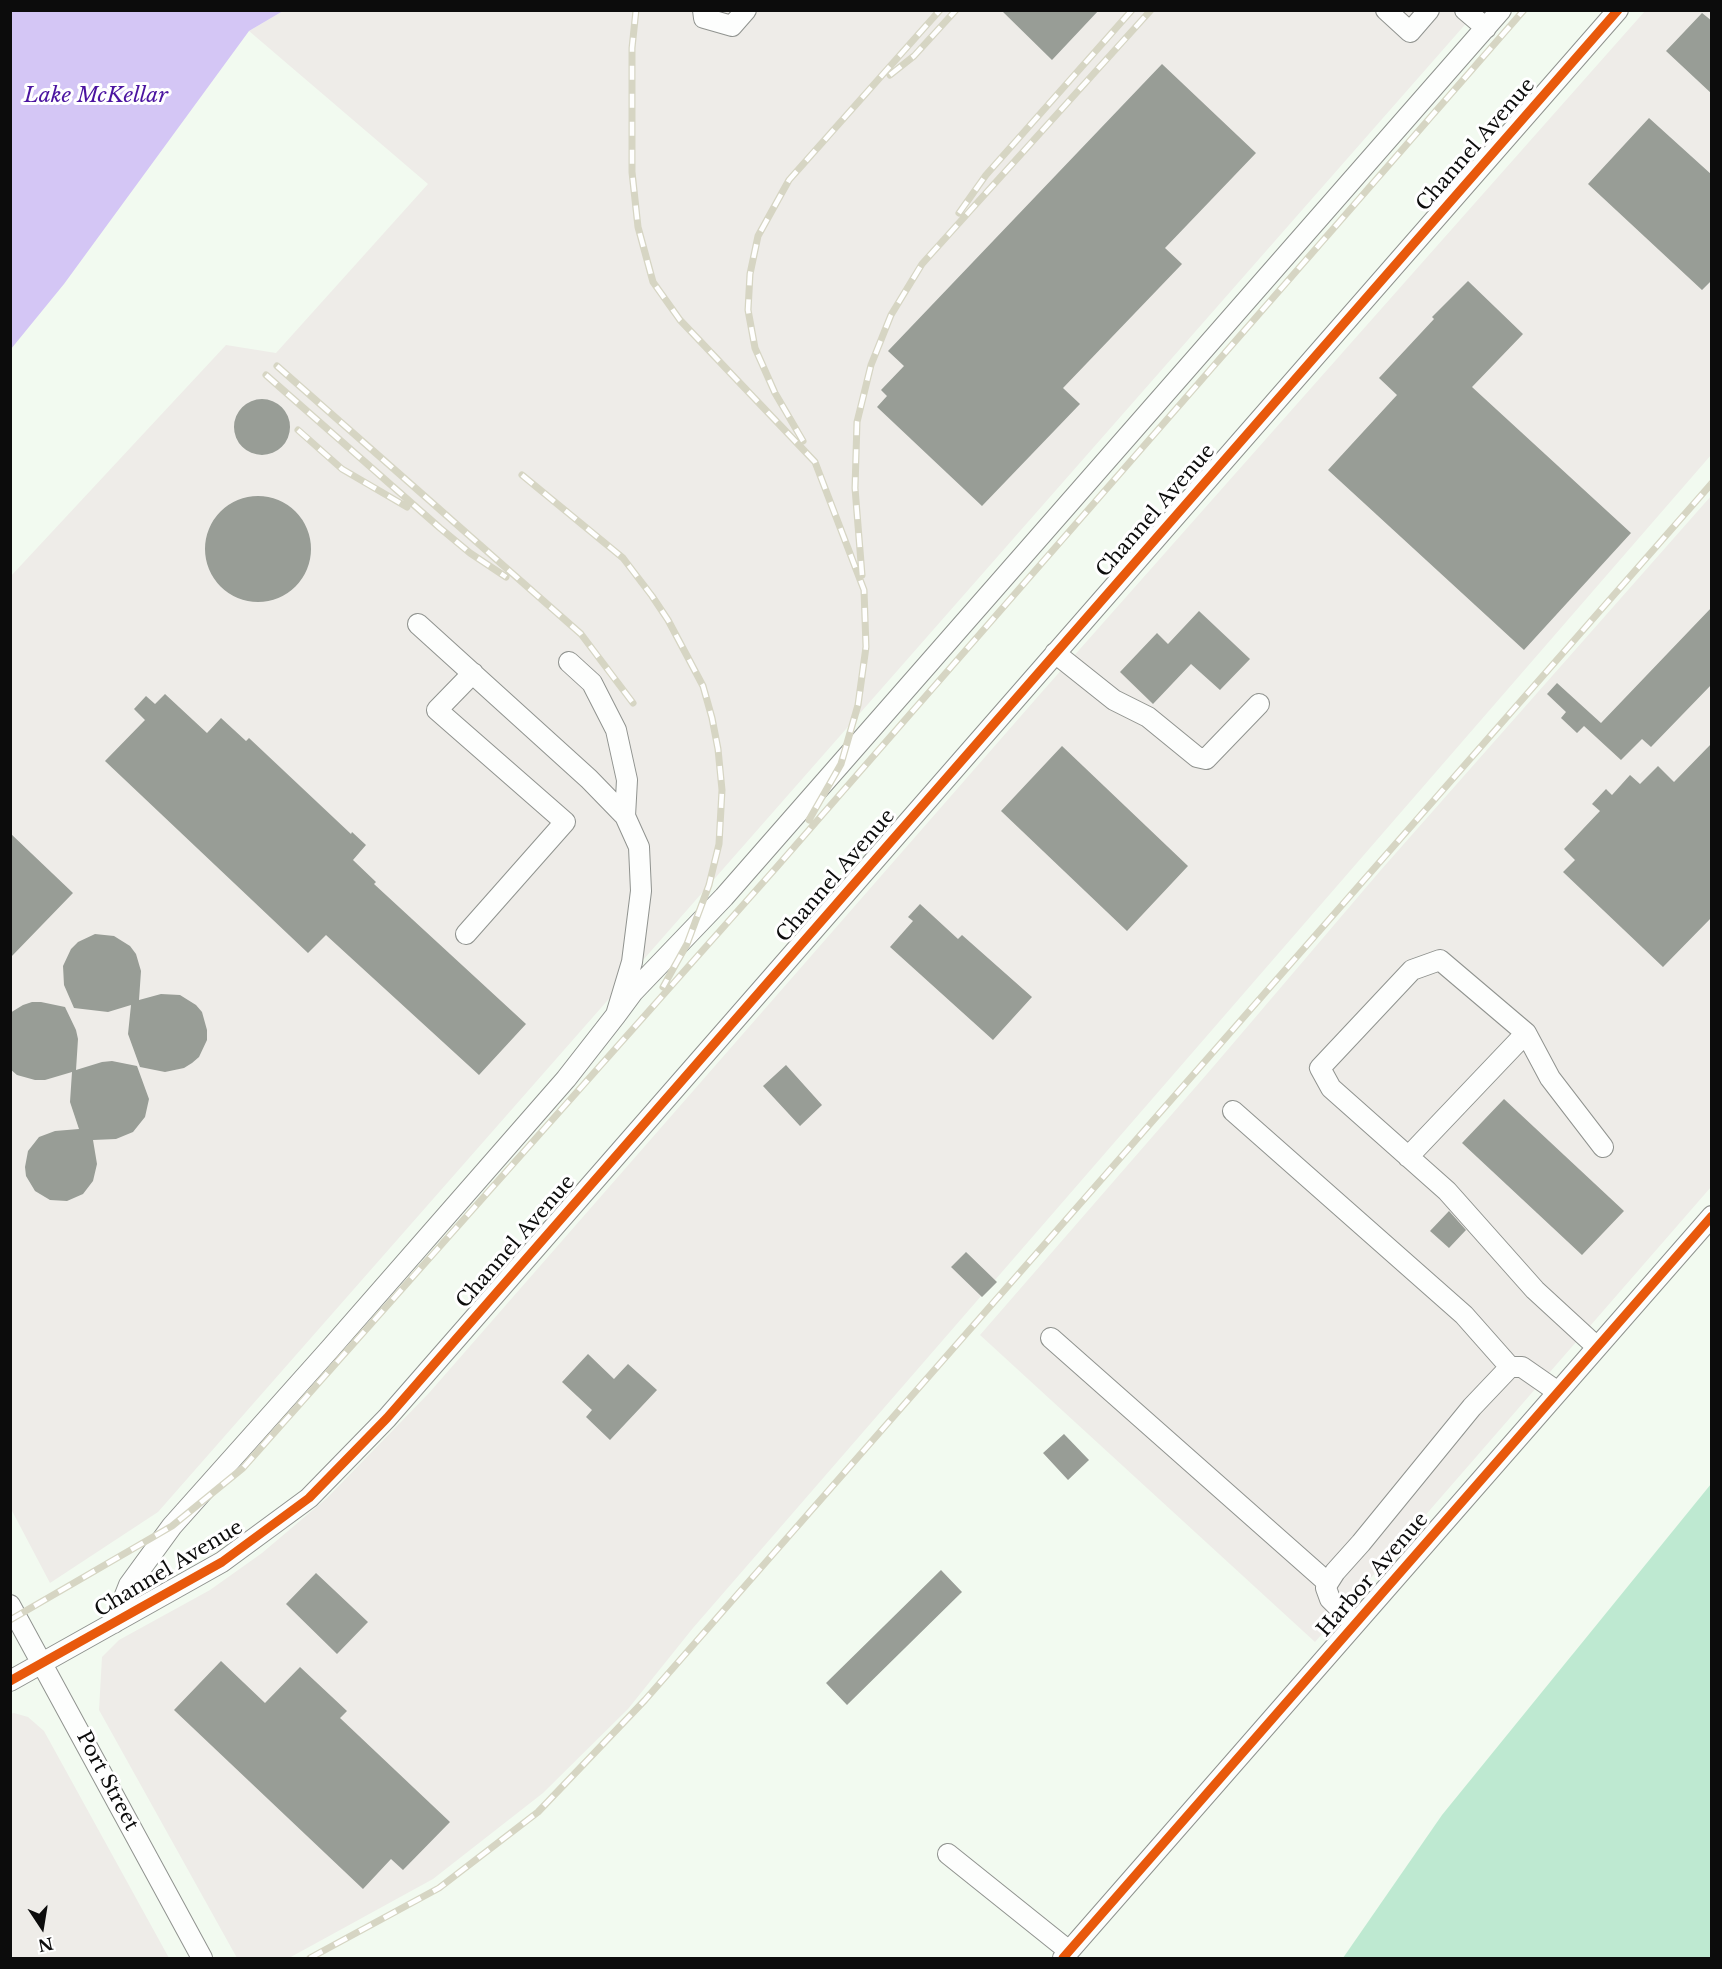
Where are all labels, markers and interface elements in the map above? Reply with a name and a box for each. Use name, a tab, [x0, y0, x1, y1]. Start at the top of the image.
street label: Channel Avenue	[1412, 74, 1540, 216]
water label: Lake McKellar	[24, 83, 168, 109]
street label: Channel Avenue	[1092, 440, 1220, 582]
street label: Channel Avenue	[772, 805, 900, 947]
street label: Channel Avenue	[452, 1171, 580, 1313]
street label: Harbor Avenue	[1313, 1508, 1433, 1642]
street label: Channel Avenue	[91, 1515, 247, 1623]
street label: Port Street	[71, 1727, 143, 1835]
north arrow	[12, 1897, 72, 1957]
text: N	[36, 1933, 55, 1956]

